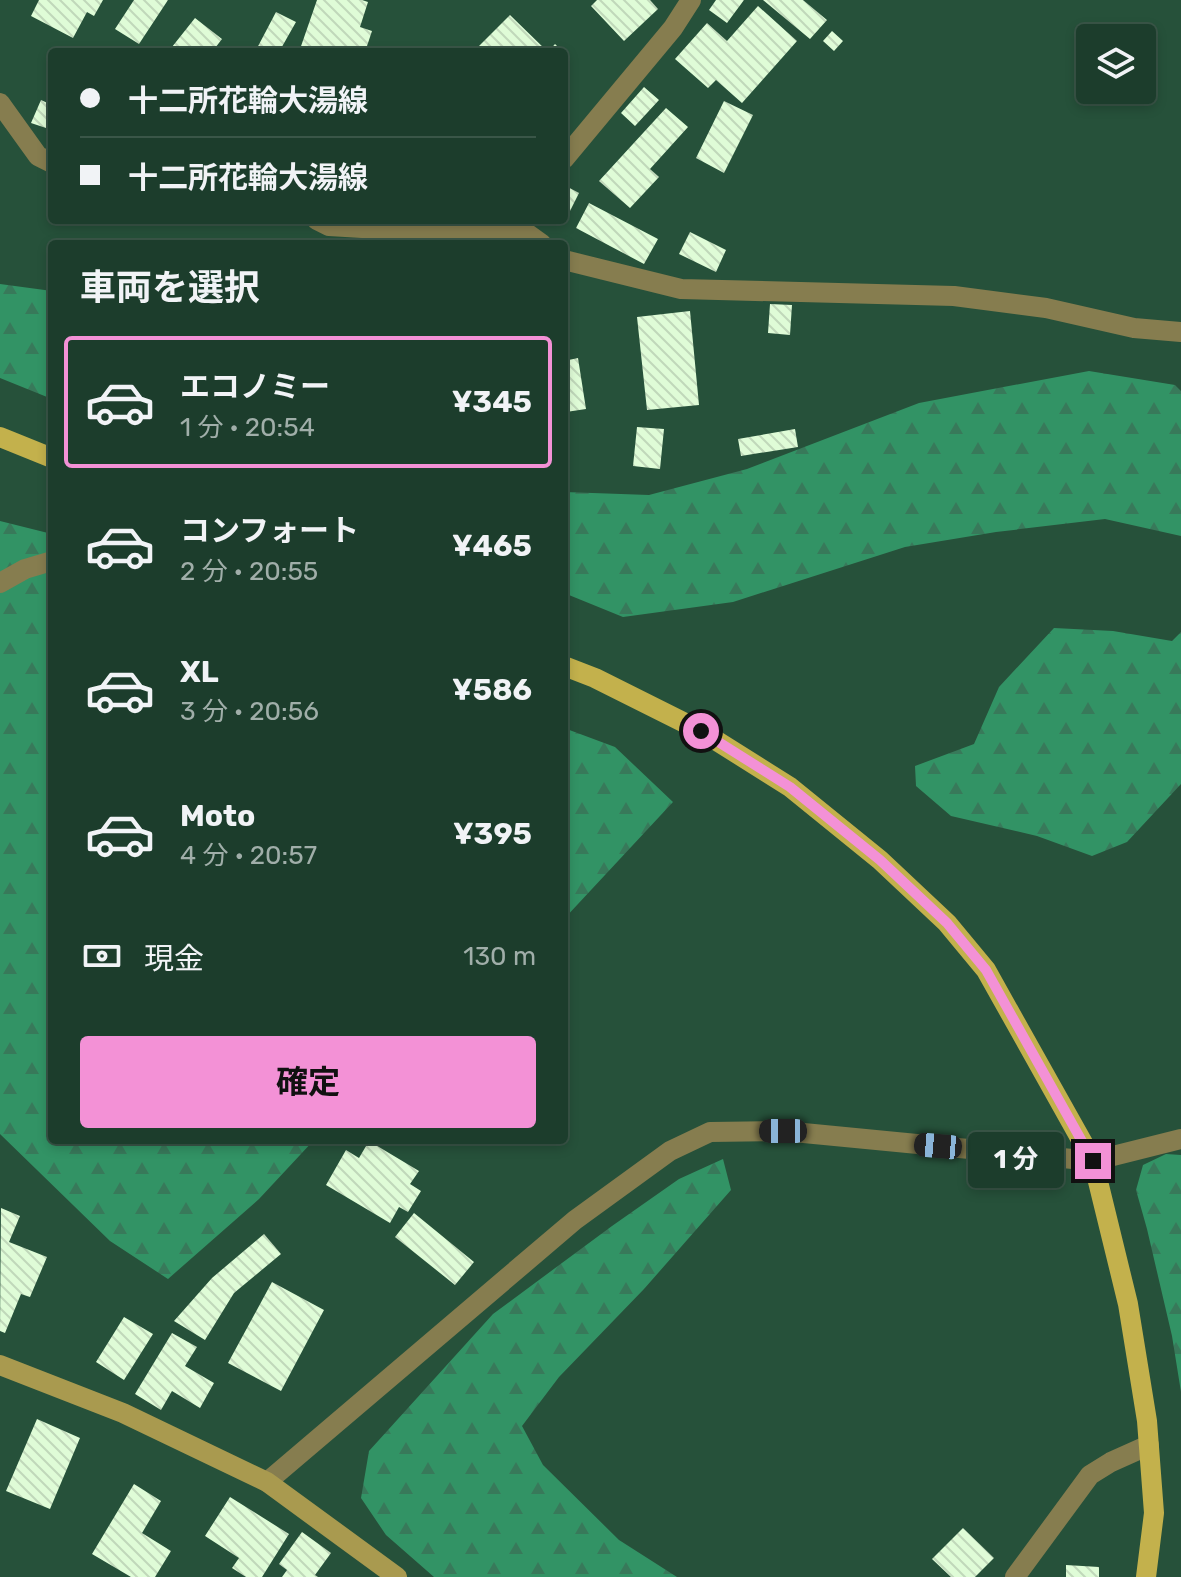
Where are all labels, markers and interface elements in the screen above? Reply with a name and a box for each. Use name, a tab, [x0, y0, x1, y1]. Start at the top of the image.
map controls	[1076, 24, 1156, 104]
button: layers	[1076, 24, 1156, 104]
text: 十二所花輪大湯線	[128, 83, 368, 119]
text: 十二所花輪大湯線	[128, 160, 368, 196]
text: 車両を選択	[80, 266, 260, 309]
icon: car	[84, 366, 156, 438]
text: エコノミー	[180, 369, 330, 405]
text: ¥345	[452, 384, 532, 420]
text: 1 分 · 20:54	[180, 412, 315, 443]
icon: car	[84, 510, 156, 582]
text: コンフォート	[180, 513, 359, 549]
text: ¥465	[452, 528, 532, 564]
text: 2 分 · 20:55	[180, 556, 318, 587]
icon: car	[84, 654, 156, 726]
text: XL	[180, 654, 219, 690]
text: ¥586	[452, 672, 532, 708]
text: 3 分 · 20:56	[180, 696, 319, 727]
route start	[683, 713, 719, 749]
icon: car	[84, 798, 156, 870]
text: Moto	[180, 798, 255, 834]
text: ¥395	[453, 816, 532, 852]
text: 4 分 · 20:57	[180, 840, 317, 871]
icon: cash	[80, 934, 124, 978]
text: 現金	[144, 941, 204, 977]
text: 130 m	[463, 941, 536, 972]
button: 確定	[80, 1036, 536, 1128]
car	[759, 1119, 807, 1143]
car	[913, 1132, 963, 1160]
callout: 1 分	[969, 1133, 1065, 1189]
route end	[1075, 1143, 1111, 1179]
text: 1 分	[994, 1144, 1038, 1175]

